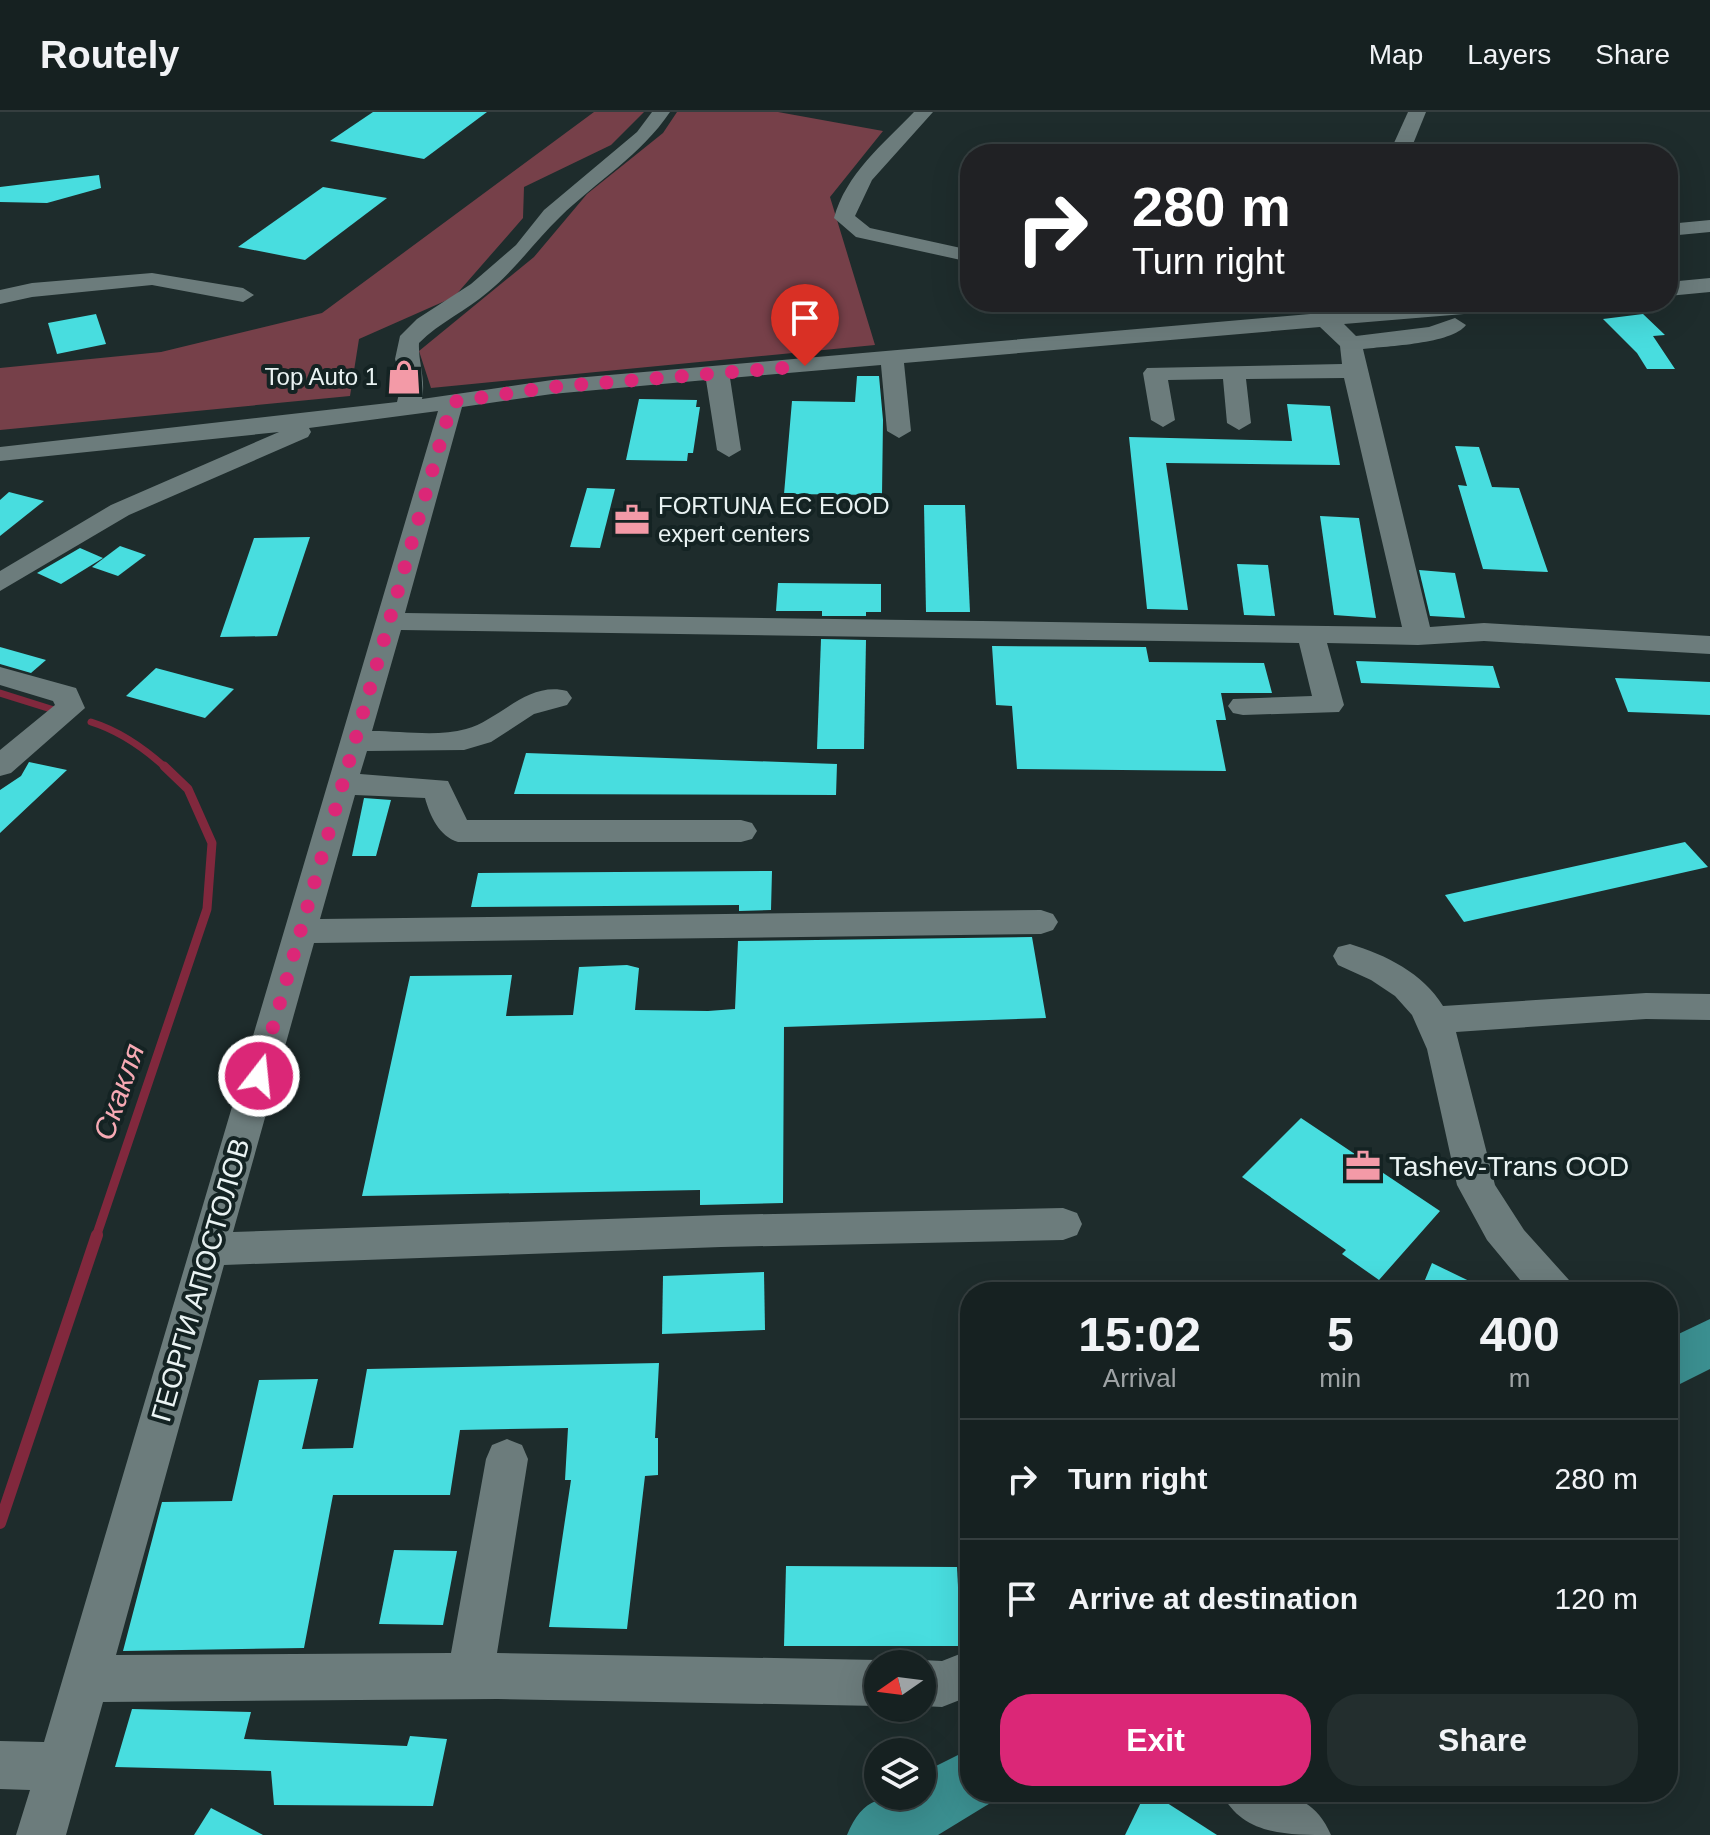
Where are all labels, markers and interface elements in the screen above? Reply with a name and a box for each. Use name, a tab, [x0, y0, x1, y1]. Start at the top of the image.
text: Routely	[40, 34, 179, 76]
text: Map	[1369, 39, 1423, 70]
text: Layers	[1467, 39, 1551, 70]
text: Share	[1595, 39, 1670, 70]
text: 280 m	[1132, 175, 1291, 238]
icon: right	[1000, 176, 1104, 280]
text: Turn right	[1132, 241, 1285, 282]
pin	[771, 284, 839, 366]
icon: arrive	[783, 296, 827, 340]
shop icon: Top Auto 1	[385, 358, 423, 396]
place label: Top Auto 1	[265, 363, 378, 390]
place label: FORTUNA EC EOOD expert centers	[658, 492, 890, 547]
office icon: FORTUNA EC EOOD expert centers	[613, 501, 651, 539]
position arrow	[217, 1034, 301, 1118]
water label: Скакля	[87, 1039, 150, 1144]
street label: ГЕОРГИ АПОСТОЛОВ	[145, 1135, 256, 1425]
office icon: Tashev-Trans OOD	[1344, 1147, 1382, 1185]
place label: Tashev-Trans OOD	[1389, 1151, 1629, 1182]
text: 15:02	[1078, 1308, 1201, 1361]
text: 5	[1327, 1308, 1354, 1361]
text: 400	[1480, 1308, 1560, 1361]
text: Arrival	[1103, 1363, 1177, 1393]
text: min	[1319, 1363, 1361, 1393]
text: m	[1509, 1363, 1530, 1393]
icon: right	[1000, 1457, 1044, 1501]
text: Turn right	[1068, 1462, 1207, 1495]
text: 280 m	[1555, 1462, 1638, 1495]
icon: arrive	[1000, 1577, 1044, 1621]
text: Arrive at destination	[1068, 1582, 1358, 1615]
text: 120 m	[1555, 1582, 1638, 1615]
north arrow	[864, 1650, 936, 1722]
map controls	[864, 1650, 936, 1810]
button: Exit	[1000, 1694, 1311, 1786]
button: Share	[1327, 1694, 1638, 1786]
button: layers	[864, 1738, 936, 1810]

